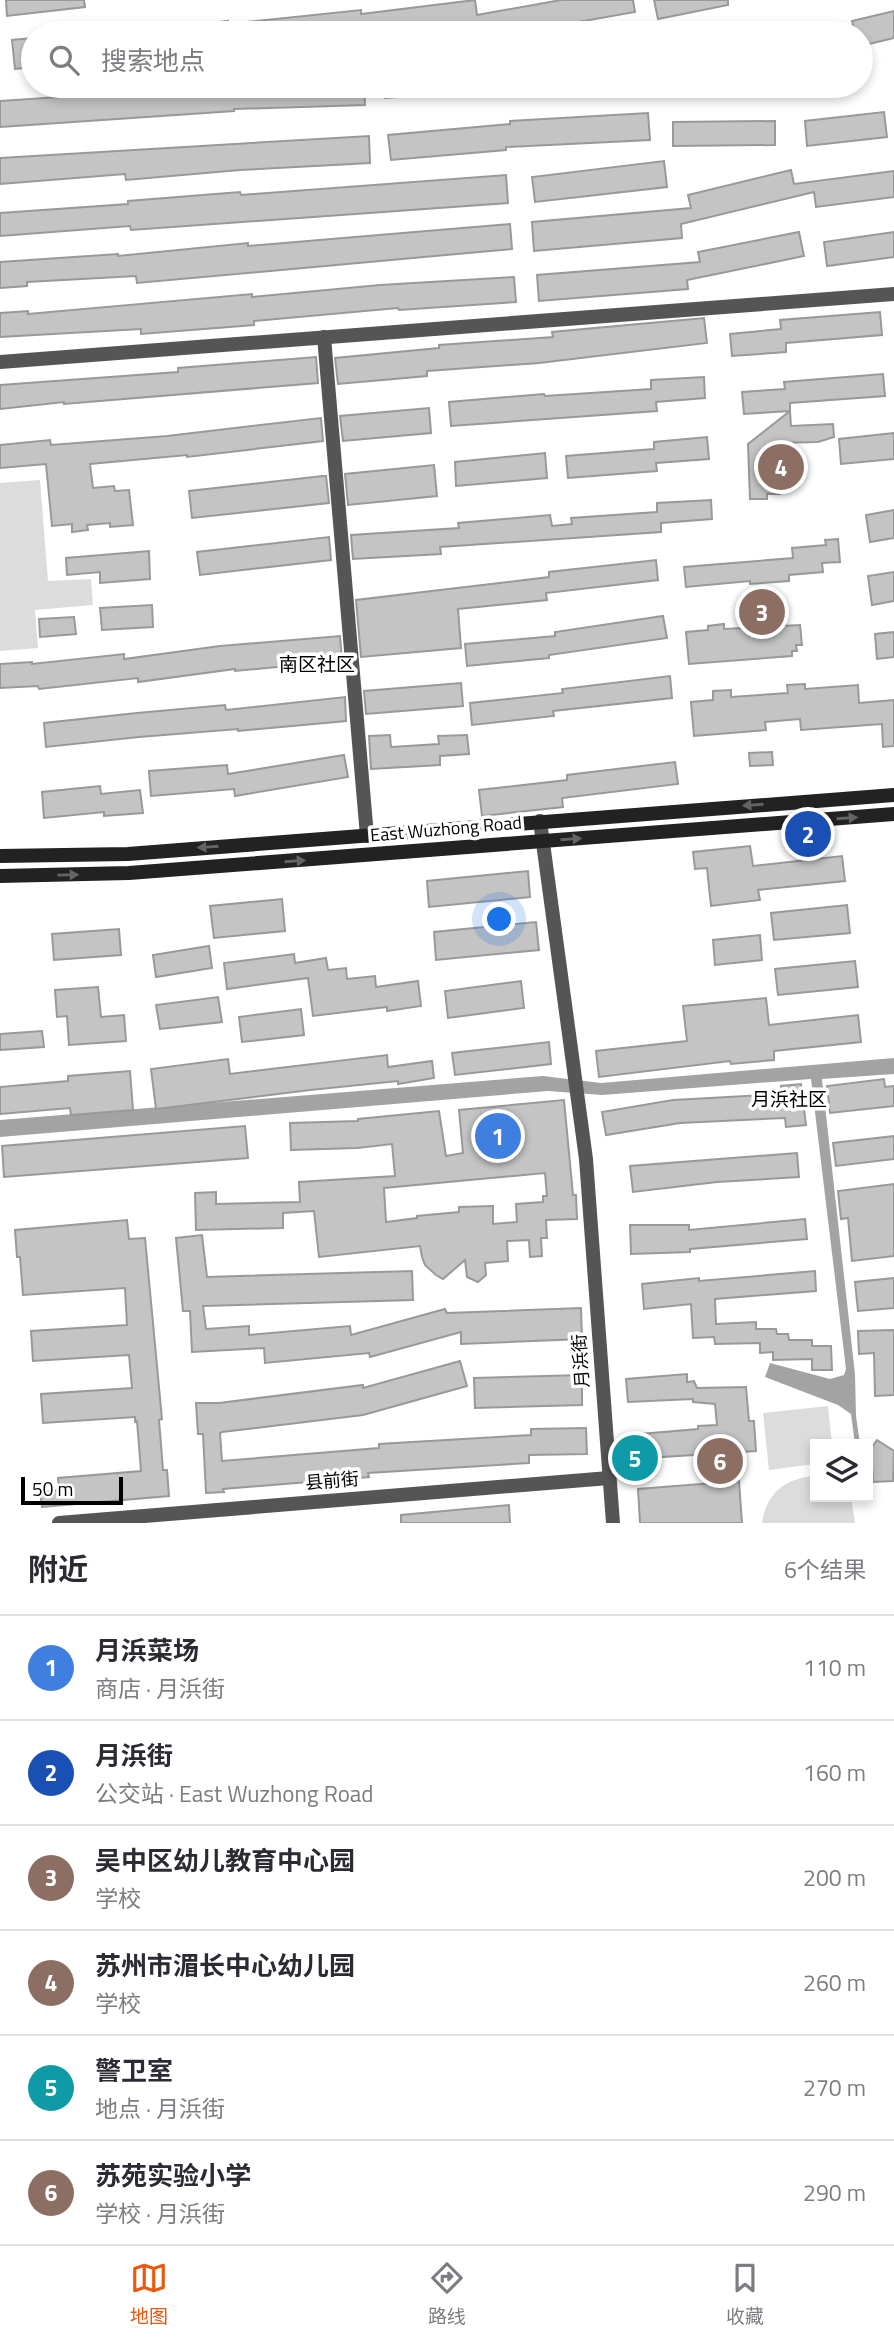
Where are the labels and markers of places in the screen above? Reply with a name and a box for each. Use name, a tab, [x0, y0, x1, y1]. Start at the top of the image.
pin: 4	[758, 441, 804, 493]
pin: 3	[739, 586, 785, 638]
pin: 2	[785, 808, 831, 860]
pin: 1	[475, 1110, 521, 1162]
pin: 5	[612, 1432, 658, 1484]
pin: 6	[697, 1435, 743, 1487]

